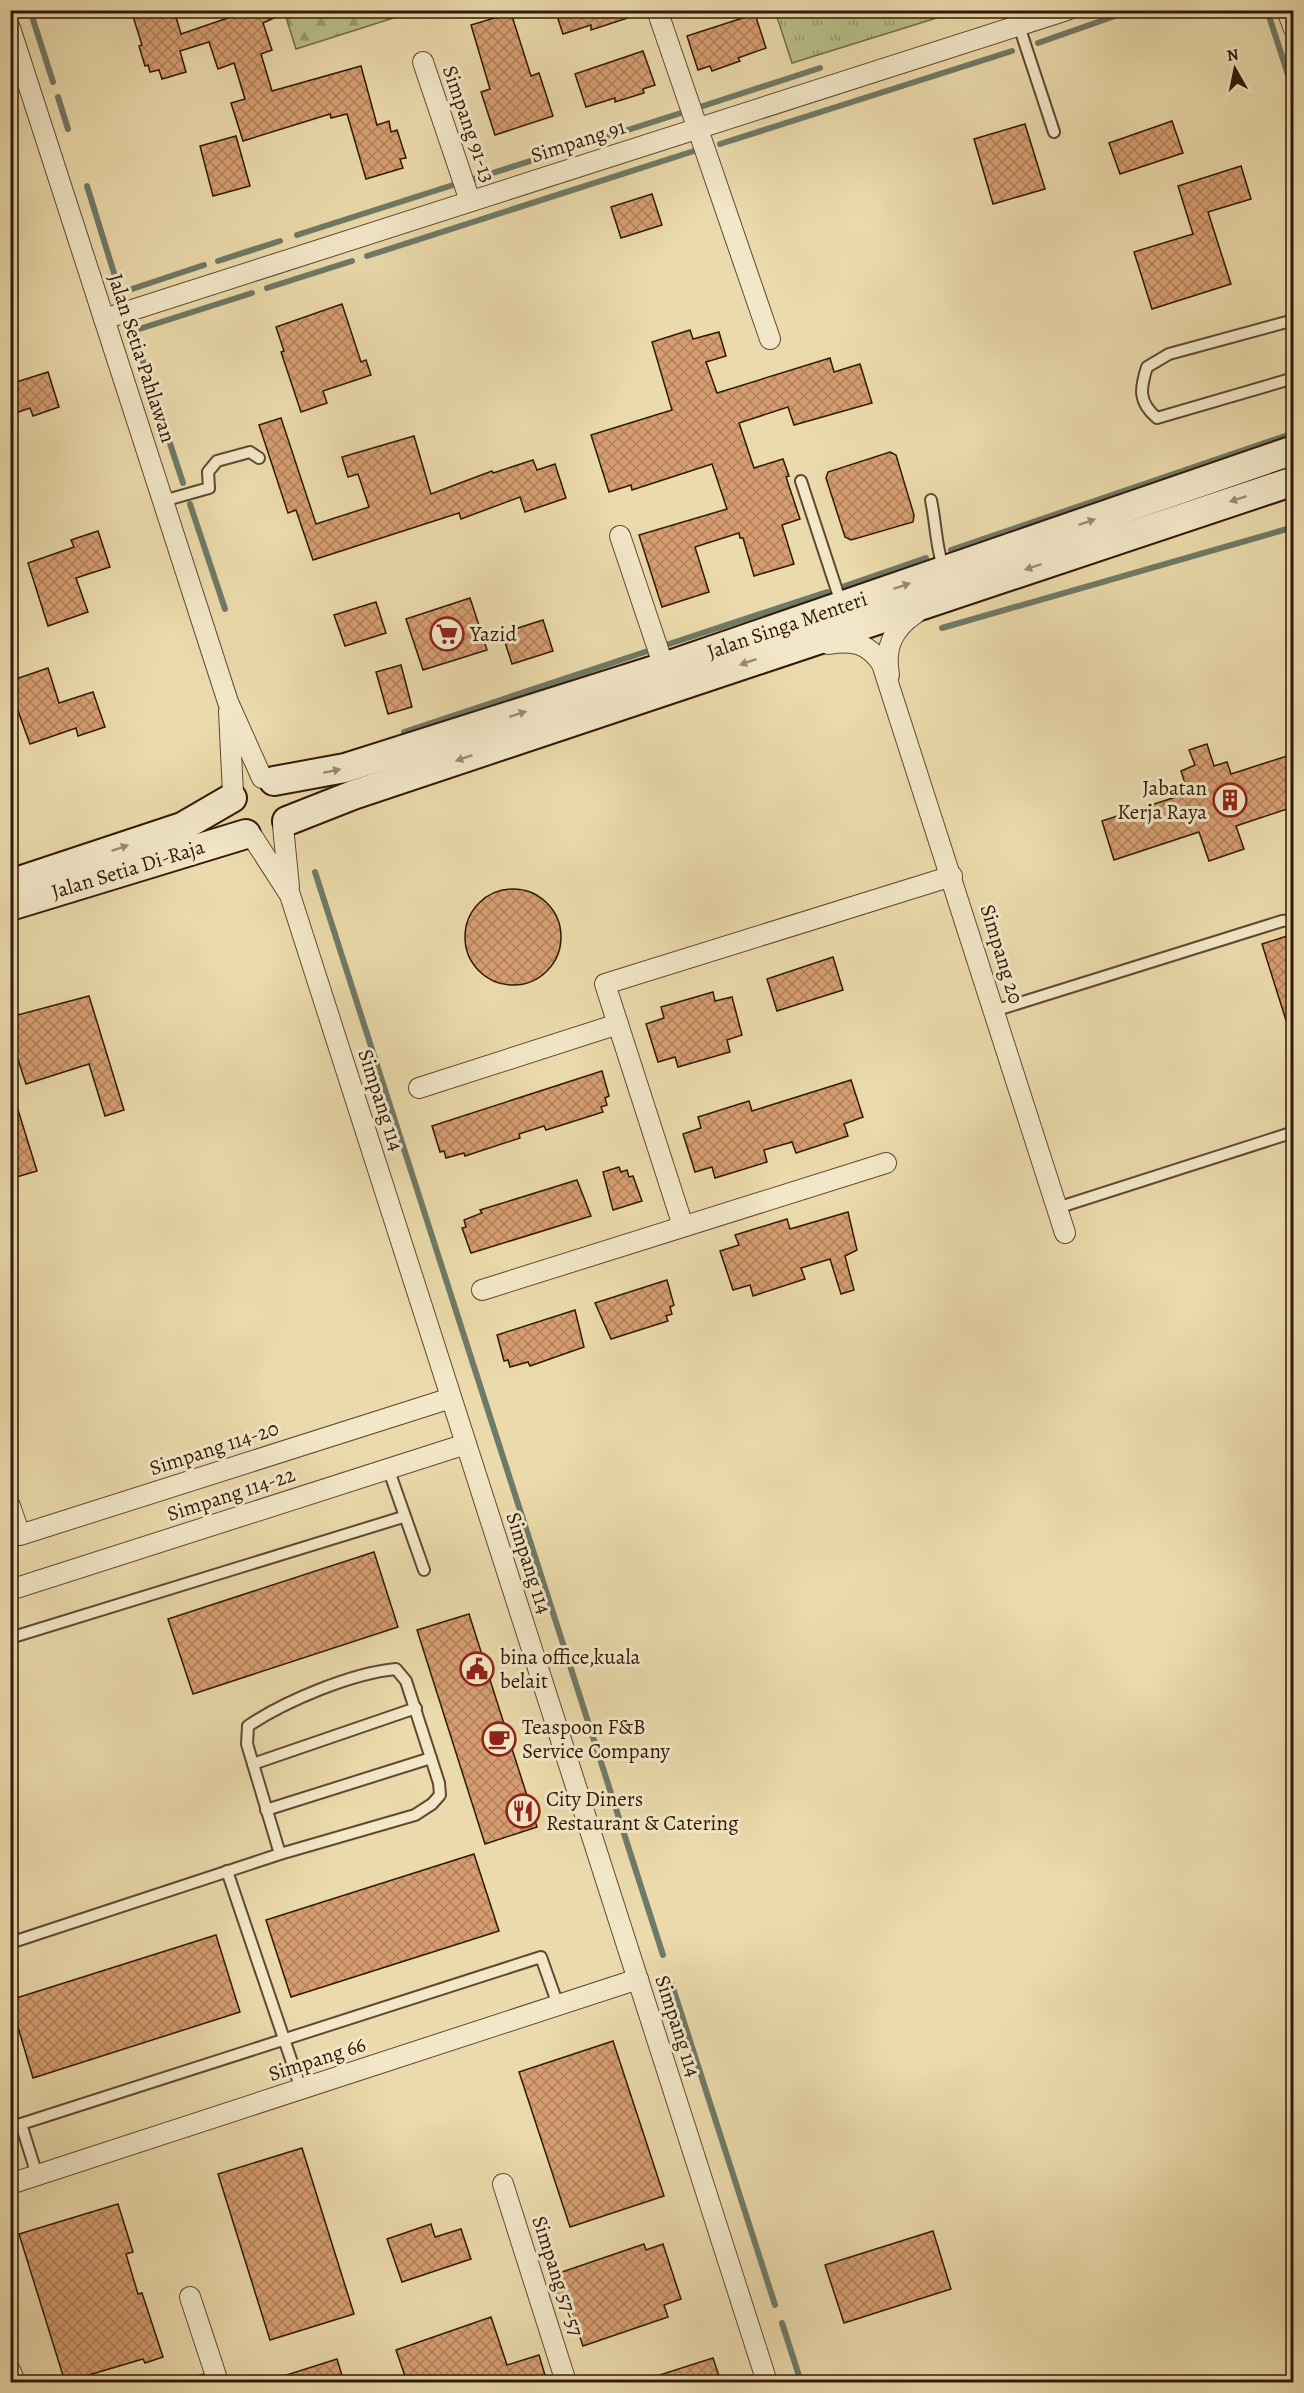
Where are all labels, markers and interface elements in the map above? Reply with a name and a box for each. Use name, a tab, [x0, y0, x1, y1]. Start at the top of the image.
north arrow	[1205, 39, 1265, 99]
text: N	[1225, 43, 1241, 67]
street label: Simpang 91-13	[436, 62, 502, 186]
street label: Simpang 91	[527, 113, 629, 169]
street label: Jalan Setia Pahlawan	[102, 270, 182, 446]
one-way arrow	[1229, 495, 1247, 505]
one-way arrow	[1078, 517, 1096, 527]
one-way arrow	[1024, 563, 1042, 573]
one-way arrow	[893, 581, 911, 591]
street label: Jalan Singa Menteri	[703, 584, 871, 666]
supermarket icon: Yazid	[429, 616, 465, 652]
place label: Yazid	[469, 620, 517, 648]
one-way arrow	[739, 658, 757, 668]
one-way arrow	[509, 709, 527, 718]
one-way arrow	[455, 753, 473, 763]
one-way arrow	[322, 766, 341, 775]
place label: Jabatan Kerja Raya	[1117, 774, 1207, 826]
building icon: Jabatan Kerja Raya	[1212, 782, 1248, 818]
street label: Jalan Setia Di-Raja	[48, 832, 208, 906]
one-way arrow	[111, 842, 129, 852]
street label: Simpang 20	[974, 901, 1030, 1007]
street label: Simpang 114	[351, 1046, 411, 1154]
street label: Simpang 114-20	[146, 1414, 282, 1482]
street label: Simpang 114-22	[163, 1460, 299, 1528]
street label: Simpang 114	[499, 1509, 559, 1617]
place label: bina office,kuala belait	[500, 1643, 641, 1695]
public building icon: bina office,kuala belait	[459, 1651, 495, 1687]
place label: Teaspoon F&B Service Company	[522, 1713, 671, 1765]
cafe icon: Teaspoon F&B Service Company	[481, 1721, 517, 1757]
place label: City Diners Restaurant & Catering	[546, 1785, 739, 1837]
restaurant icon: City Diners Restaurant & Catering	[505, 1793, 541, 1829]
street label: Simpang 114	[648, 1972, 708, 2080]
street label: Simpang 66	[265, 2030, 370, 2088]
street label: Simpang 57-57	[525, 2212, 591, 2340]

